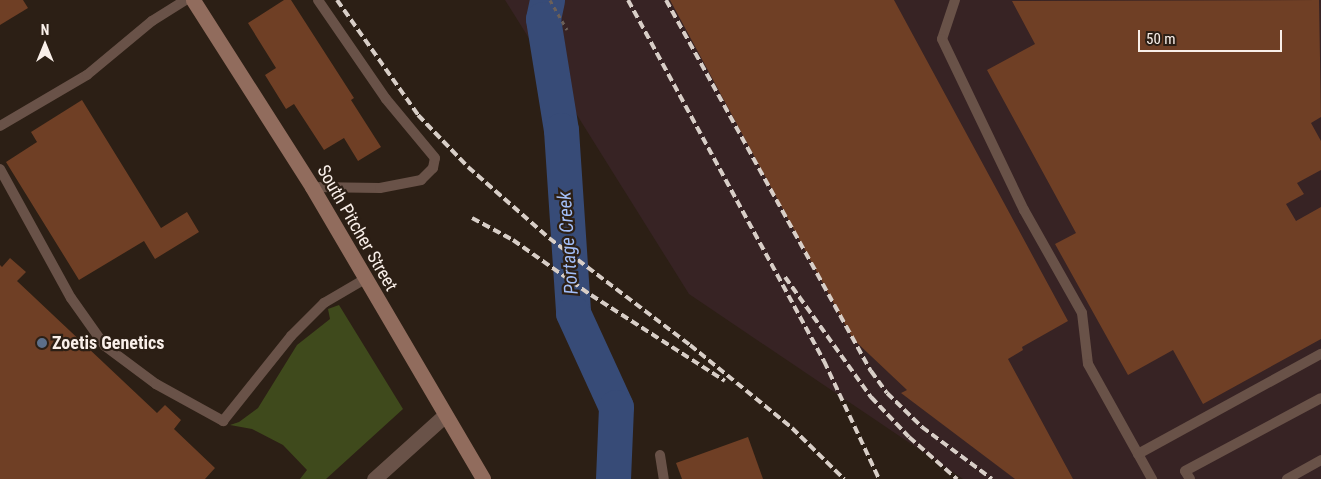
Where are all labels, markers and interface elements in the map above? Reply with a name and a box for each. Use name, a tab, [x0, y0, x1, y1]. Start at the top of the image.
north arrow	[20, 20, 70, 70]
scale bar	[1141, 20, 1285, 52]
text: N	[41, 22, 49, 38]
text: 50 m	[1146, 30, 1176, 48]
street label: South Pitcher Street	[312, 161, 402, 295]
water label: Portage Creek	[553, 191, 583, 295]
place label: Zoetis Genetics	[52, 332, 164, 354]
marker: Zoetis Genetics	[36, 337, 48, 349]

